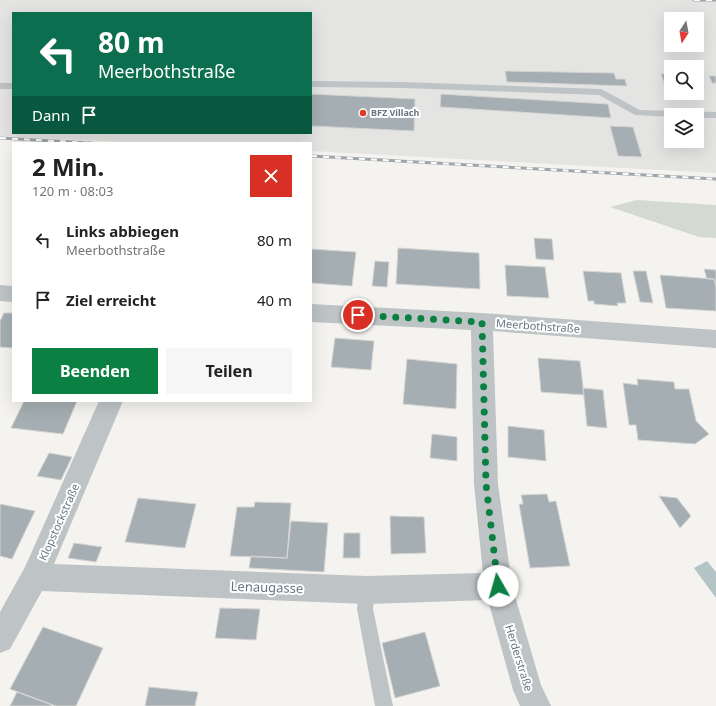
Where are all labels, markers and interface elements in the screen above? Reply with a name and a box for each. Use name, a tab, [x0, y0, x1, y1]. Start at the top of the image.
north arrow	[664, 12, 704, 52]
map controls	[664, 12, 704, 148]
text: 80 m	[98, 23, 165, 61]
icon: left	[32, 28, 84, 80]
text: Meerbothstraße	[98, 59, 235, 83]
button: search	[664, 60, 704, 100]
icon: arrive	[78, 104, 100, 126]
text: Dann	[32, 105, 70, 125]
place label: BFZ Villach	[371, 106, 419, 119]
marker: BFZ Villach	[358, 108, 368, 118]
button: layers	[664, 108, 704, 148]
text: 2 Min.	[32, 150, 104, 183]
button: close	[250, 155, 292, 197]
text: 120 m · 08:03	[32, 182, 113, 200]
text: Links abbiegen	[66, 221, 179, 241]
icon: left	[32, 229, 54, 251]
text: 80 m	[257, 230, 292, 250]
text: Meerbothstraße	[66, 241, 165, 259]
icon: arrive	[32, 289, 54, 311]
text: Ziel erreicht	[66, 290, 156, 310]
text: 40 m	[257, 290, 292, 310]
pin	[341, 298, 375, 332]
icon: arrive	[347, 304, 369, 326]
street label: Meerbothstraße	[496, 315, 580, 336]
button: Beenden	[32, 348, 158, 394]
button: Teilen	[166, 348, 292, 394]
street label: Klopstockstraße	[35, 481, 82, 563]
position arrow	[477, 565, 519, 607]
street label: Lenaugasse	[230, 577, 304, 597]
street label: Herderstraße	[502, 623, 537, 693]

